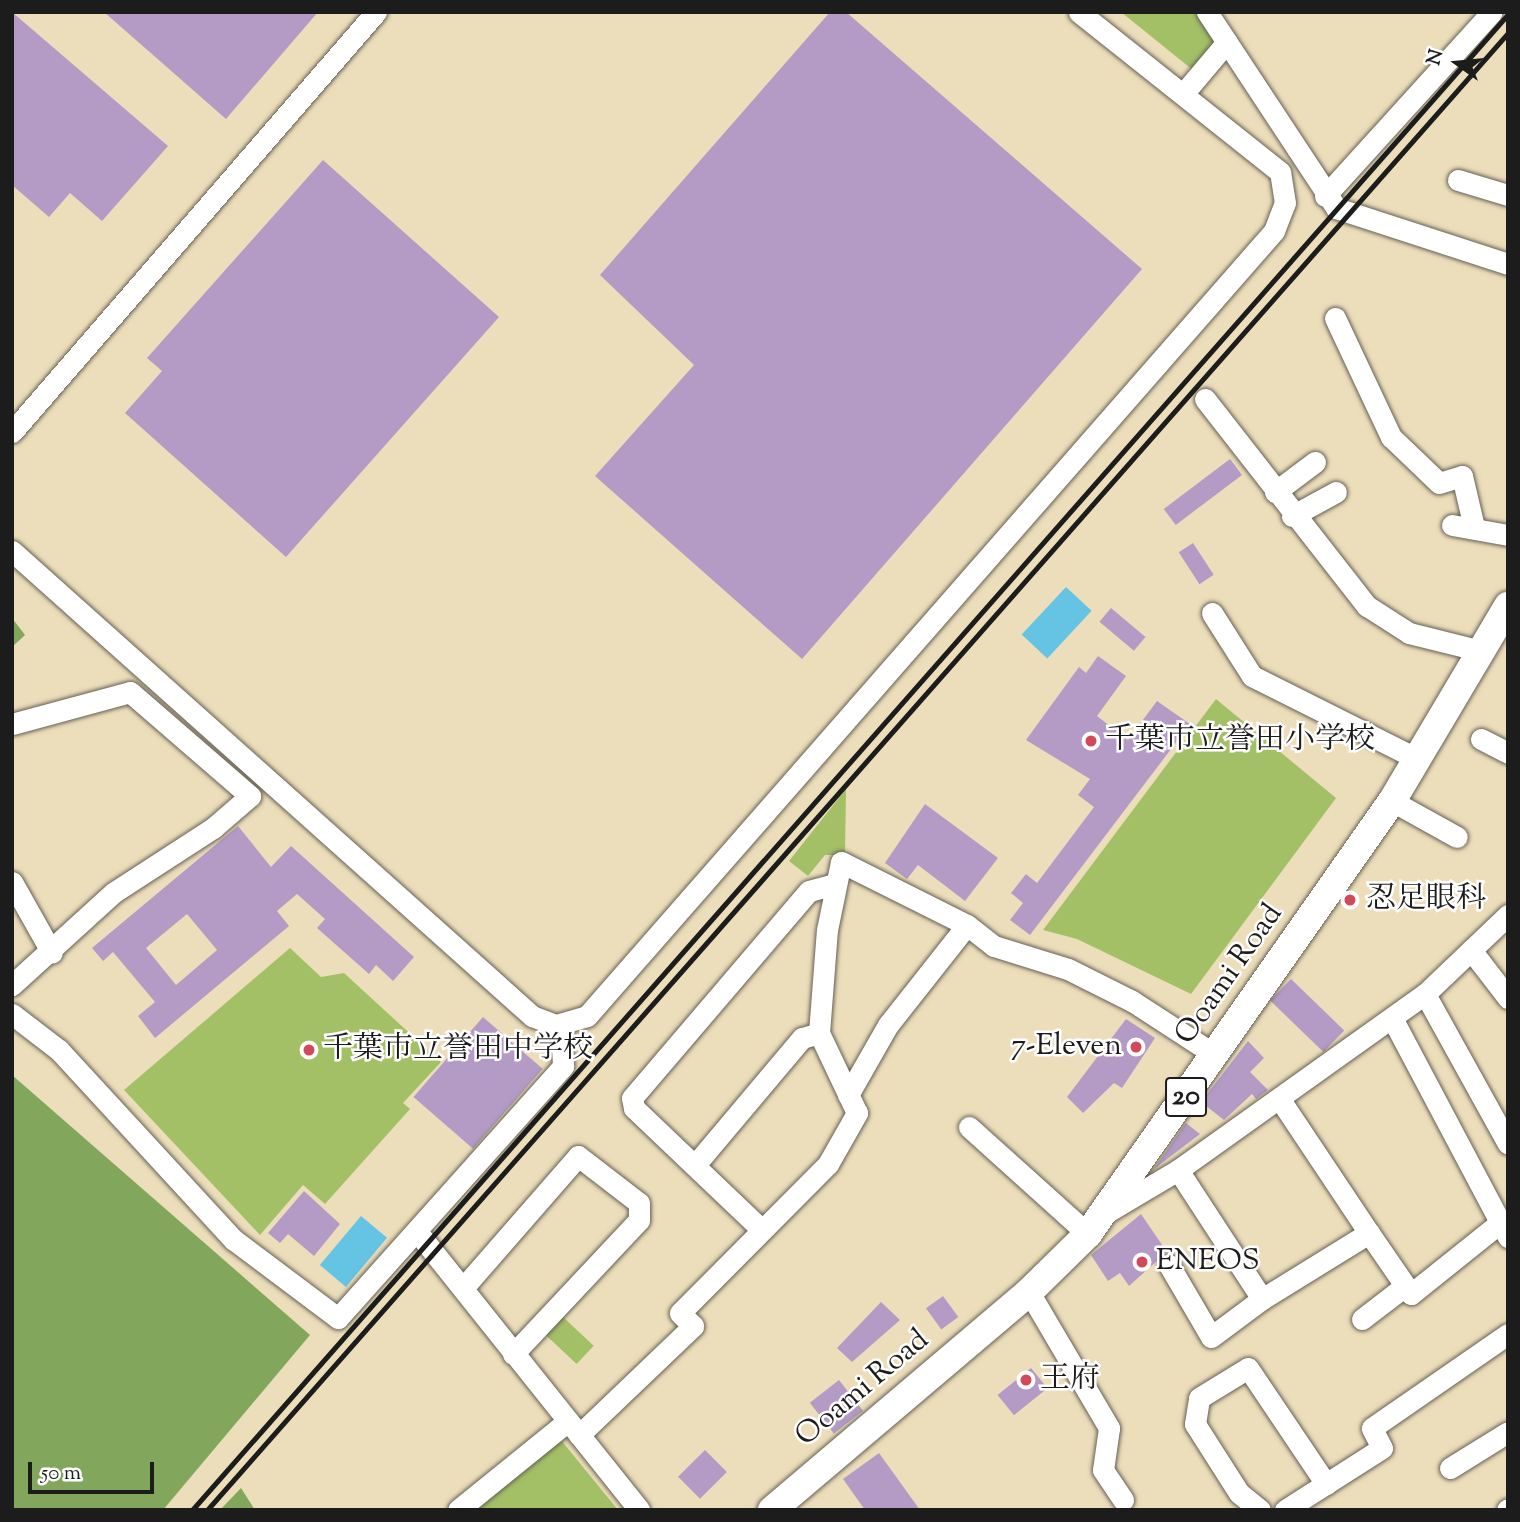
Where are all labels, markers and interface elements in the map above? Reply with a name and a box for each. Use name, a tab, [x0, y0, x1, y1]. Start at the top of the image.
north arrow	[1422, 28, 1492, 98]
text: N	[1421, 47, 1451, 68]
place label: 千葉市立誉田小学校	[1105, 723, 1375, 759]
marker: 千葉市立誉田小学校	[1083, 733, 1099, 749]
place label: 忍足眼科	[1366, 882, 1486, 918]
marker: 忍足眼科	[1340, 890, 1360, 910]
street label: Ooami Road	[1169, 898, 1291, 1052]
place label: 7-Eleven	[1011, 1029, 1122, 1065]
place label: 千葉市立誉田中学校	[323, 1032, 593, 1068]
marker: 7-Eleven	[1128, 1039, 1144, 1055]
marker: 千葉市立誉田中学校	[301, 1042, 317, 1058]
road number: 20	[1165, 1072, 1207, 1122]
place label: ENEOS	[1156, 1244, 1260, 1280]
marker: ENEOS	[1134, 1254, 1150, 1270]
street label: Ooami Road	[789, 1323, 937, 1455]
place label: 王府	[1040, 1362, 1100, 1398]
marker: 王府	[1018, 1372, 1034, 1388]
scale bar	[32, 1448, 158, 1492]
text: 50 m	[41, 1459, 81, 1489]

